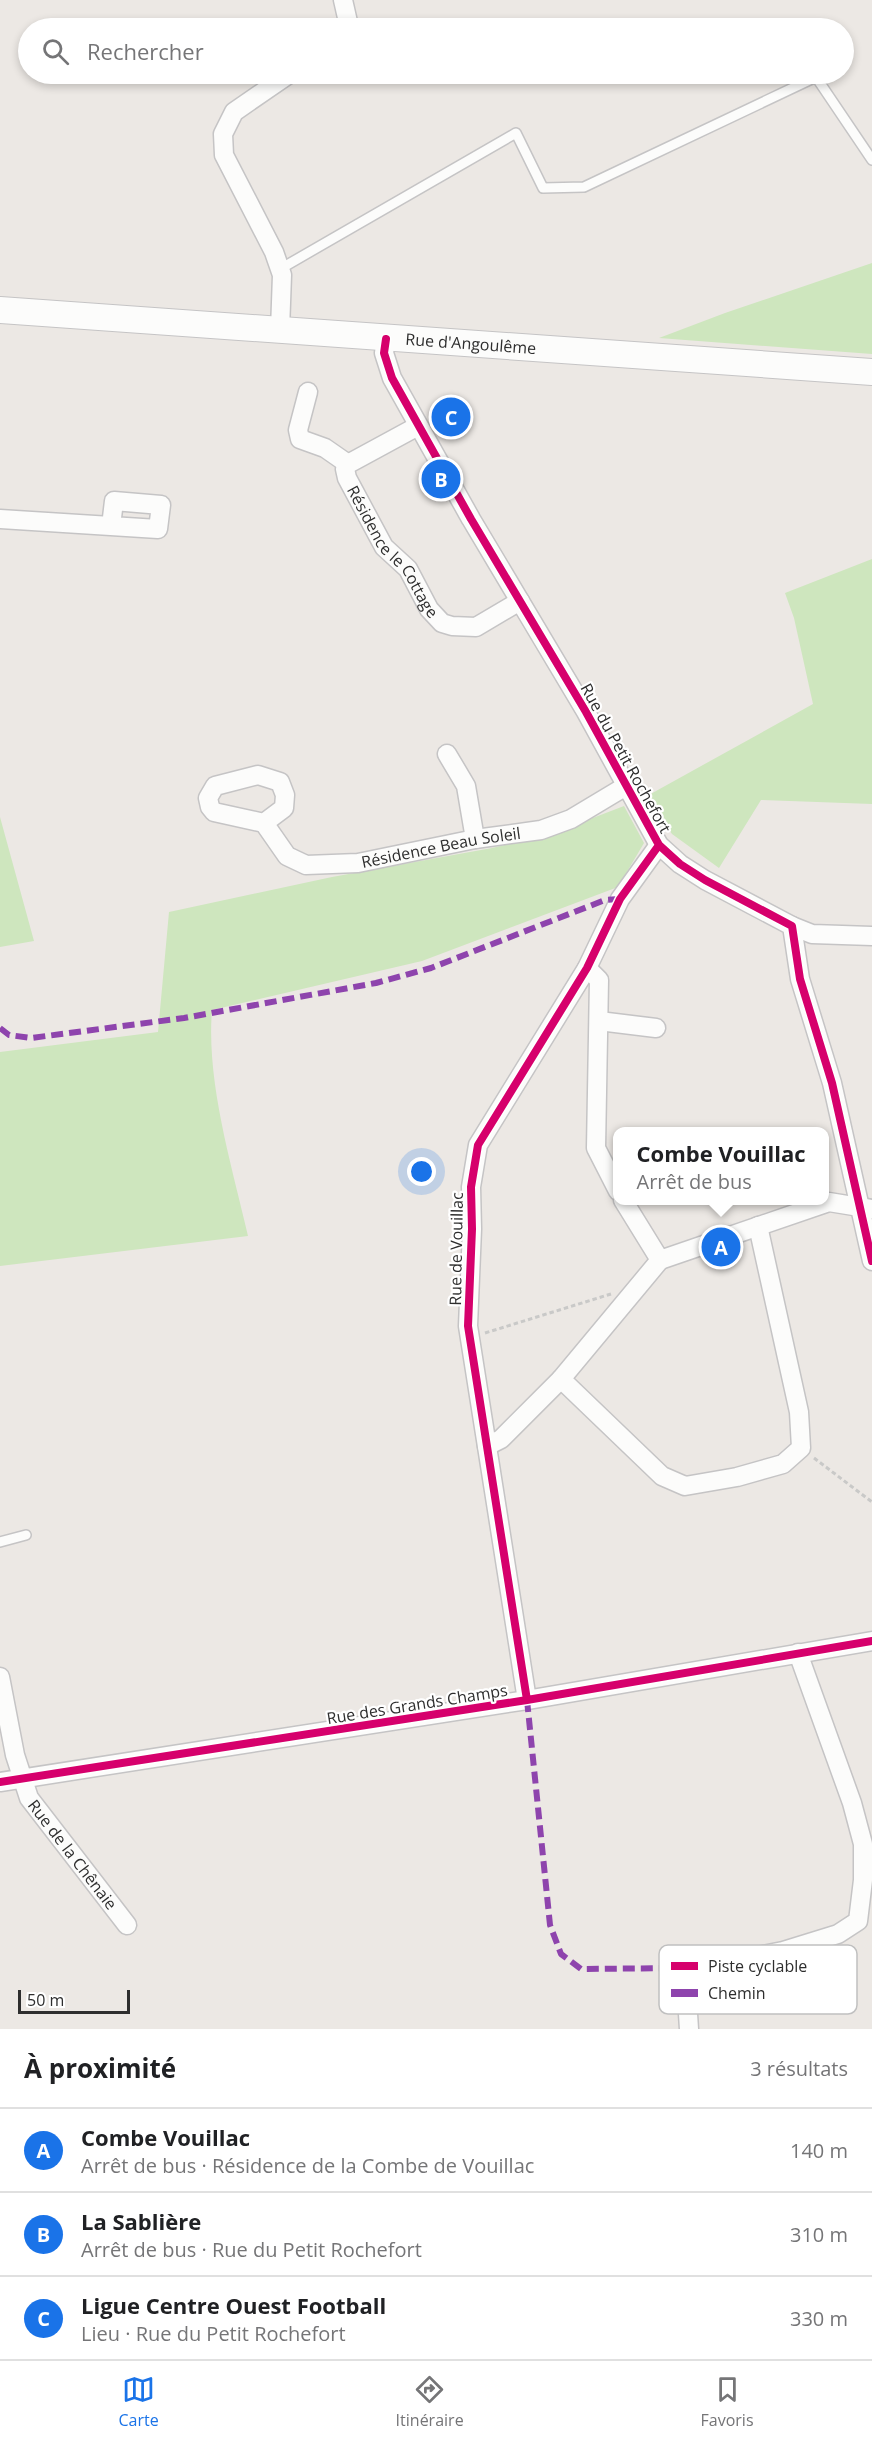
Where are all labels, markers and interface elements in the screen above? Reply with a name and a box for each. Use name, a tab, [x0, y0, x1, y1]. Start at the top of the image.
search box	[18, 18, 854, 84]
icon: search	[39, 35, 72, 68]
text: Rechercher	[87, 36, 204, 66]
street label: Rue d'Angoulême	[405, 328, 537, 359]
pin: C	[432, 394, 470, 440]
pin: B	[422, 456, 460, 502]
street label: Résidence le Cottage	[342, 482, 443, 623]
street label: Rue du Petit Rochefort	[576, 679, 676, 837]
street label: Résidence Beau Soleil	[359, 822, 522, 873]
popup	[613, 1127, 829, 1205]
text: Combe Vouillac	[637, 1138, 806, 1168]
your location	[407, 1157, 436, 1186]
text: Arrêt de bus	[637, 1168, 752, 1195]
street label: Rue de Vouillac	[444, 1192, 468, 1306]
pin: A	[702, 1224, 740, 1270]
street label: Rue des Grands Champs	[325, 1679, 509, 1729]
street label: Rue de la Chênaie	[23, 1795, 122, 1914]
legend	[659, 1945, 857, 2014]
text: Piste cyclable	[708, 1955, 807, 1977]
text: Chemin	[708, 1982, 766, 2004]
scale bar	[18, 1987, 130, 2014]
text: 50 m	[27, 1989, 64, 2011]
text: À proximité	[24, 2050, 176, 2086]
text: 3 résultats	[750, 2055, 848, 2082]
text: Combe Vouillac	[81, 2122, 250, 2152]
text: A	[37, 2137, 50, 2164]
text: 140 m	[790, 2137, 848, 2164]
text: Arrêt de bus · Résidence de la Combe de Vouillac	[81, 2152, 534, 2179]
text: La Sablière	[81, 2206, 201, 2236]
text: B	[37, 2221, 50, 2248]
text: 310 m	[790, 2221, 848, 2248]
text: Arrêt de bus · Rue du Petit Rochefort	[81, 2236, 422, 2263]
text: Ligue Centre Ouest Football	[81, 2290, 386, 2320]
text: C	[37, 2305, 50, 2332]
text: 330 m	[790, 2305, 848, 2332]
text: Lieu · Rue du Petit Rochefort	[81, 2320, 346, 2347]
tab: Carte	[118, 2373, 159, 2431]
tab: Itinéraire	[396, 2373, 464, 2431]
tab: Favoris	[701, 2373, 754, 2431]

